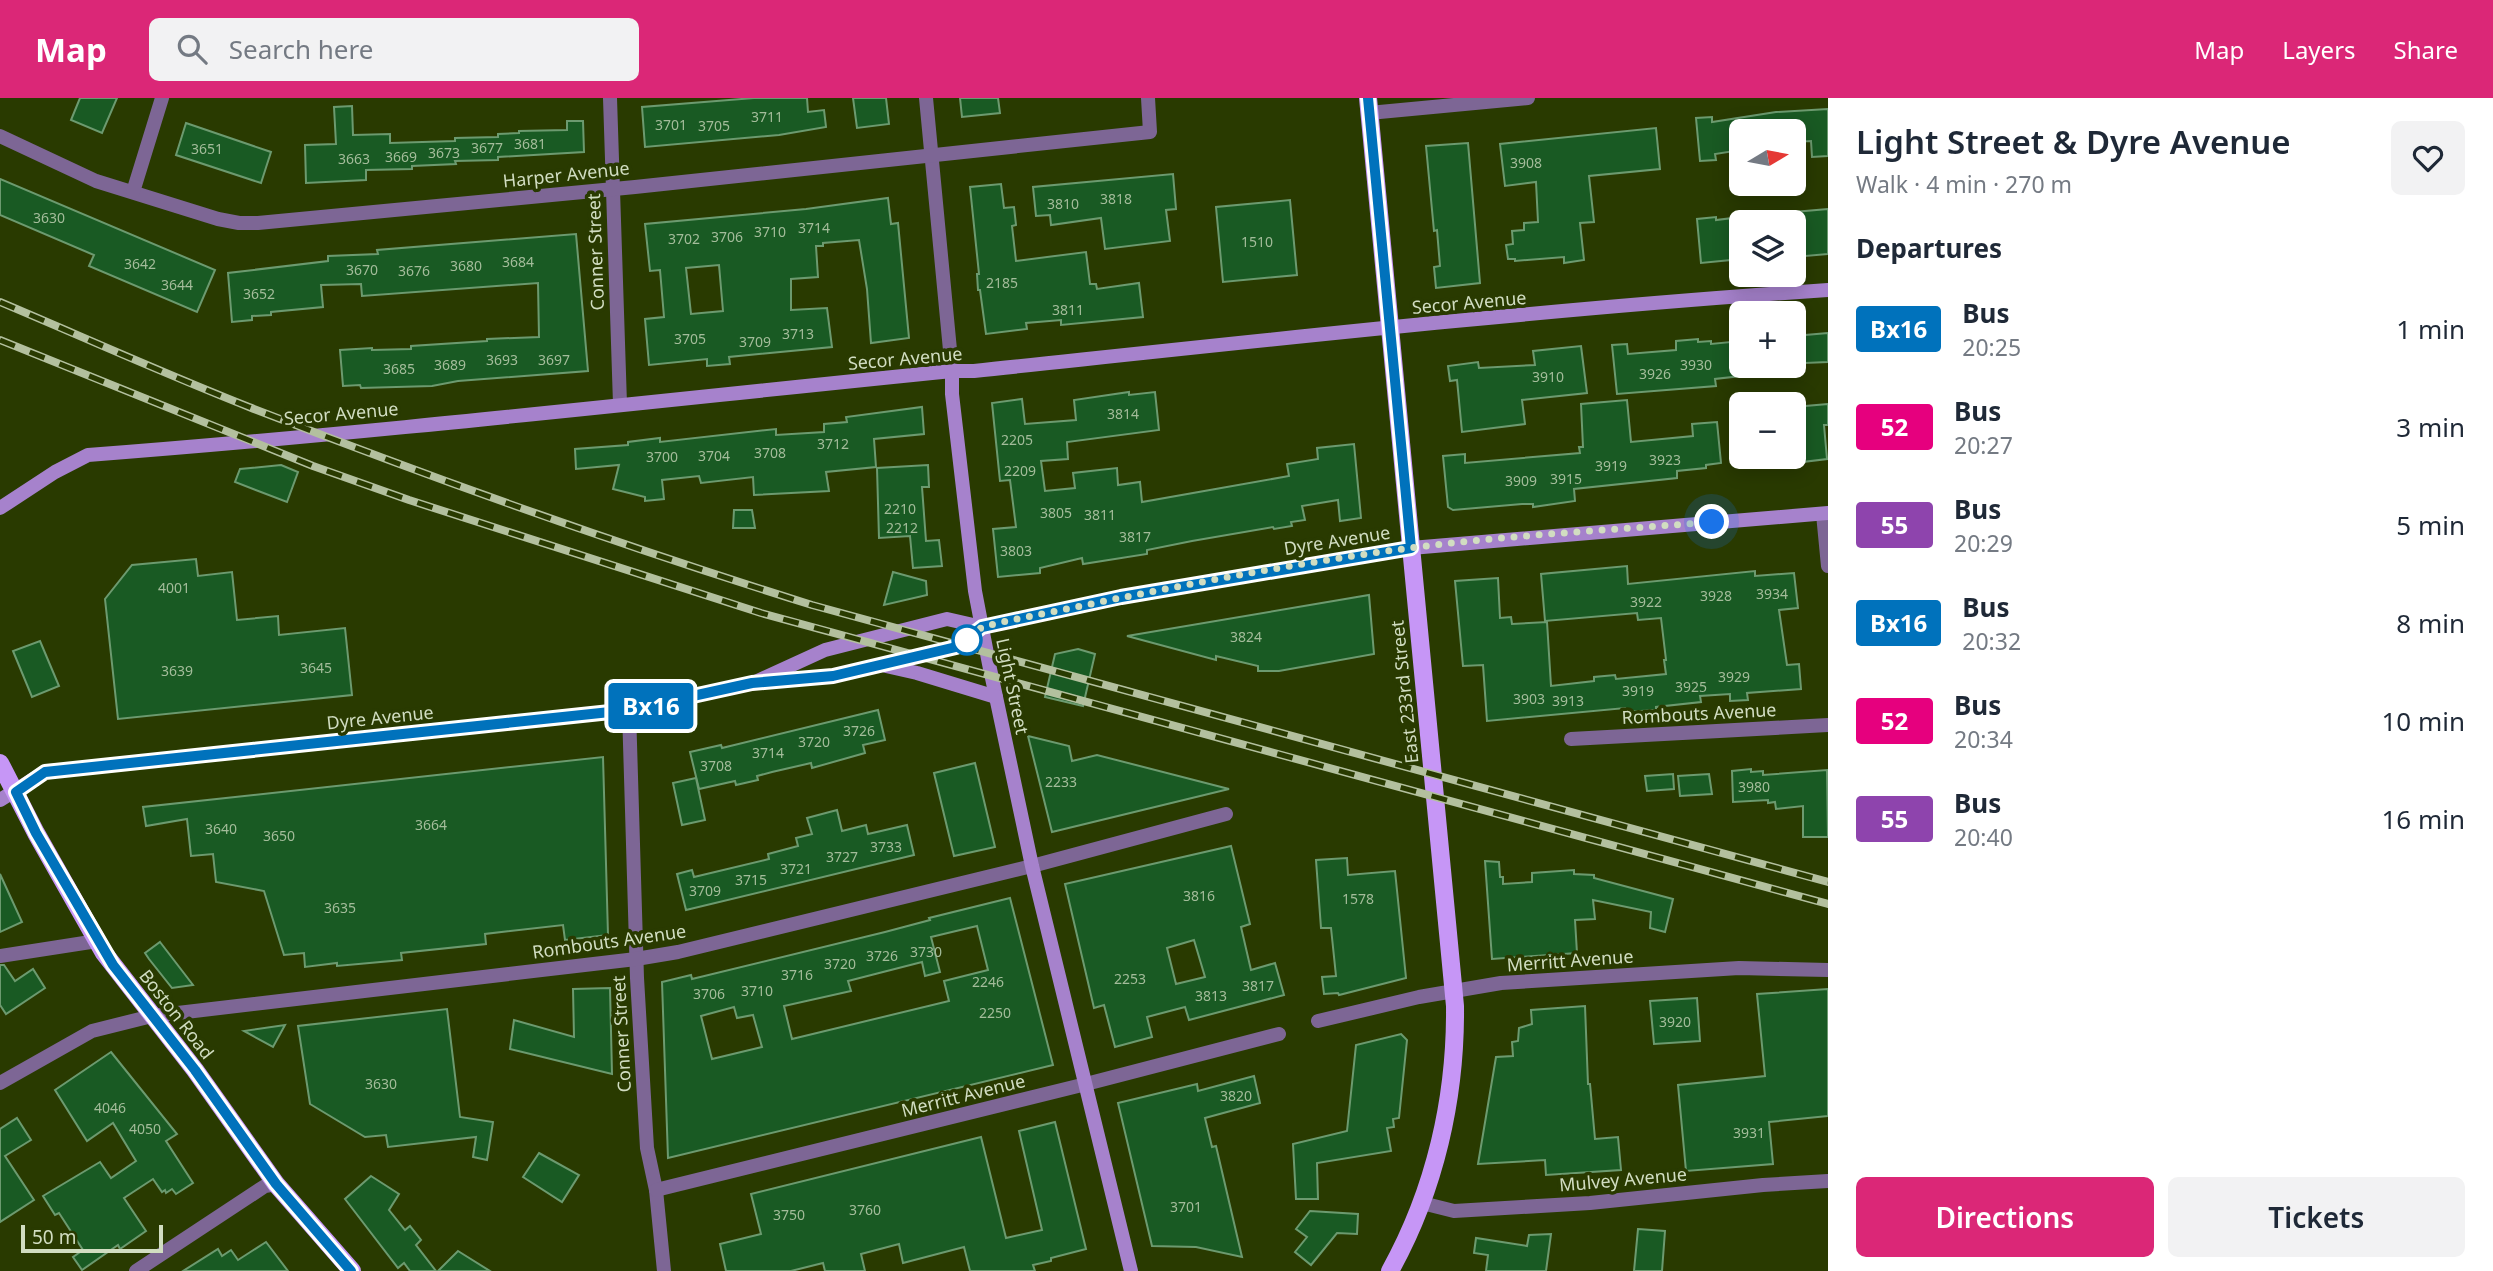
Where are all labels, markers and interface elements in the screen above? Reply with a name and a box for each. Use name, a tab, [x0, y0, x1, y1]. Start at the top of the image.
search box	[149, 18, 639, 81]
text: Map	[35, 27, 107, 72]
icon: search	[173, 30, 211, 68]
text: Search here	[229, 31, 373, 67]
text: Map	[2194, 33, 2244, 66]
text: Layers	[2282, 33, 2356, 66]
text: Share	[2394, 33, 2458, 66]
house number: 3711	[751, 107, 783, 126]
house number: 3701	[655, 115, 687, 134]
house number: 3705	[698, 116, 730, 135]
north arrow	[1729, 119, 1806, 196]
map controls	[1729, 119, 1806, 469]
text: Light Street & Dyre Avenue	[1856, 119, 2291, 164]
button: heart	[2391, 121, 2465, 195]
house number: 3681	[514, 134, 546, 153]
house number: 3677	[471, 138, 503, 157]
house number: 3651	[191, 139, 223, 158]
house number: 3673	[428, 143, 460, 162]
house number: 3669	[385, 147, 417, 166]
house number: 3663	[338, 149, 370, 168]
house number: 3908	[1510, 153, 1542, 172]
street label: Harper Avenue	[501, 155, 631, 193]
text: Walk · 4 min · 270 m	[1856, 168, 2072, 200]
house number: 3818	[1100, 189, 1132, 208]
street label: Conner Street	[581, 193, 609, 311]
house number: 3810	[1047, 194, 1079, 213]
house number: 3630	[33, 208, 65, 227]
button: layers	[1729, 210, 1806, 287]
house number: 3714	[798, 218, 830, 237]
house number: 3710	[754, 222, 786, 241]
house number: 3706	[711, 227, 743, 246]
house number: 3702	[668, 229, 700, 248]
text: Departures	[1856, 230, 2002, 266]
house number: 1510	[1241, 232, 1273, 251]
house number: 3684	[502, 252, 534, 271]
house number: 3642	[124, 254, 156, 273]
house number: 3680	[450, 256, 482, 275]
house number: 3670	[346, 260, 378, 279]
house number: 3676	[398, 261, 430, 280]
house number: 2185	[986, 273, 1018, 292]
house number: 3644	[161, 275, 193, 294]
house number: 3652	[243, 284, 275, 303]
street label: Secor Avenue	[1411, 285, 1527, 319]
text: Bus	[1962, 295, 2010, 331]
house number: 3811	[1052, 300, 1084, 319]
button: +	[1729, 301, 1806, 378]
text: 1 min	[2396, 311, 2465, 347]
text: Bx16	[1870, 312, 1927, 345]
house number: 3713	[782, 324, 814, 343]
house number: 3705	[674, 329, 706, 348]
text: 20:25	[1962, 331, 2021, 363]
house number: 3709	[739, 332, 771, 351]
street label: Secor Avenue	[847, 341, 963, 375]
house number: 3693	[486, 350, 518, 369]
house number: 3697	[538, 350, 570, 369]
house number: 3689	[434, 355, 466, 374]
house number: 3930	[1680, 355, 1712, 374]
house number: 3685	[383, 359, 415, 378]
house number: 3926	[1639, 364, 1671, 383]
house number: 3910	[1532, 367, 1564, 386]
button: −	[1729, 392, 1806, 469]
text: Bus	[1954, 393, 2001, 429]
street label: Secor Avenue	[283, 396, 399, 430]
house number: 3814	[1107, 404, 1139, 423]
text: 3 min	[2396, 409, 2465, 445]
text: 52	[1881, 410, 1908, 443]
text: 20:27	[1954, 429, 2013, 461]
house number: 2205	[1001, 430, 1033, 449]
house number: 3712	[817, 434, 849, 453]
house number: 3708	[754, 443, 786, 462]
house number: 3704	[698, 446, 730, 465]
house number: 3700	[646, 447, 678, 466]
house number: 3923	[1649, 450, 1681, 469]
house number: 3919	[1595, 456, 1627, 475]
house number: 2209	[1004, 461, 1036, 480]
house number: 3915	[1550, 469, 1582, 488]
house number: 3909	[1505, 471, 1537, 490]
text: Bus	[1954, 491, 2001, 527]
house number: 2210	[884, 499, 916, 518]
house number: 3805	[1040, 503, 1072, 522]
your location	[1694, 504, 1729, 539]
house number: 3811	[1084, 505, 1116, 524]
text: 5 min	[2396, 507, 2465, 543]
text: 55	[1881, 508, 1908, 541]
house number: 2212	[886, 518, 918, 537]
street label: Dyre Avenue	[1282, 520, 1392, 560]
house number: 3817	[1119, 527, 1151, 546]
text: 20:29	[1954, 527, 2013, 559]
house number: 3803	[1000, 541, 1032, 560]
house number: 4001	[158, 578, 190, 597]
house number: 3934	[1756, 584, 1788, 603]
house number: 3928	[1700, 586, 1732, 605]
text: Bus	[1962, 589, 2010, 625]
house number: 3922	[1630, 592, 1662, 611]
text: 8 min	[2396, 605, 2465, 641]
text: Bx16	[1870, 606, 1927, 639]
street label: East 233rd Street	[1384, 619, 1423, 765]
unlabelled marker	[952, 625, 982, 655]
text: 20:32	[1962, 625, 2021, 657]
house number: 3824	[1230, 627, 1262, 646]
street label: Light Street	[991, 636, 1035, 737]
house number: 3645	[300, 658, 332, 677]
house number: 3639	[161, 661, 193, 680]
house number: 3929	[1718, 667, 1750, 686]
house number: 3925	[1675, 677, 1707, 696]
house number: 3919	[1622, 681, 1654, 700]
line badge: Bx16	[602, 683, 700, 729]
text: Bus	[1954, 687, 2001, 723]
text: Bx16	[622, 689, 680, 722]
house number: 3903	[1513, 689, 1545, 708]
house number: 3913	[1552, 691, 1584, 710]
street label: Rombouts Avenue	[1621, 697, 1777, 729]
street label: Dyre Avenue	[325, 699, 435, 735]
text: 10 min	[2381, 703, 2465, 739]
text: 52	[1881, 704, 1908, 737]
house number: 3726	[843, 721, 875, 740]
text: 20:34	[1954, 723, 2013, 755]
house number: 3720	[798, 732, 830, 751]
house number: 3714	[752, 743, 784, 762]
house number: 3708	[700, 756, 732, 775]
house number: 2233	[1045, 772, 1077, 791]
house number: 3980	[1738, 777, 1770, 796]
text: Bus	[1954, 785, 2001, 821]
text: 16 min	[2381, 801, 2465, 837]
text: 55	[1881, 802, 1908, 835]
house number: 3664	[415, 815, 447, 834]
house number: 3640	[205, 819, 237, 838]
text: 20:40	[1954, 821, 2013, 853]
house number: 3650	[263, 826, 295, 845]
house number: 3733	[870, 837, 902, 856]
house number: 3727	[826, 847, 858, 866]
house number: 3721	[780, 859, 812, 878]
house number: 3715	[735, 870, 767, 889]
house number: 3709	[689, 881, 721, 900]
house number: 3816	[1183, 886, 1215, 905]
house number: 1578	[1342, 889, 1374, 908]
house number: 3635	[324, 898, 356, 917]
street label: Rombouts Avenue	[531, 918, 687, 964]
house number: 3730	[910, 942, 942, 961]
street label: Merritt Avenue	[1506, 944, 1634, 976]
house number: 3726	[866, 946, 898, 965]
house number: 3720	[824, 954, 856, 973]
street label: Boston Road	[134, 964, 220, 1064]
house number: 3716	[781, 965, 813, 984]
house number: 2253	[1114, 969, 1146, 988]
house number: 2246	[972, 972, 1004, 991]
street label: Conner Street	[606, 974, 636, 1093]
house number: 3817	[1242, 976, 1274, 995]
house number: 3710	[741, 981, 773, 1000]
house number: 3706	[693, 984, 725, 1003]
house number: 3813	[1195, 986, 1227, 1005]
house number: 2250	[979, 1003, 1011, 1022]
house number: 3920	[1659, 1012, 1691, 1031]
street label: Merritt Avenue	[899, 1068, 1027, 1122]
house number: 3630	[365, 1074, 397, 1093]
house number: 3820	[1220, 1086, 1252, 1105]
house number: 4046	[94, 1098, 126, 1117]
house number: 4050	[129, 1119, 161, 1138]
house number: 3931	[1733, 1123, 1765, 1142]
street label: Mulvey Avenue	[1558, 1161, 1688, 1197]
button: Directions	[1856, 1177, 2154, 1257]
button: Tickets	[2168, 1177, 2465, 1257]
house number: 3701	[1170, 1197, 1202, 1216]
house number: 3760	[849, 1200, 881, 1219]
house number: 3750	[773, 1205, 805, 1224]
scale bar	[21, 1222, 163, 1254]
text: 50 m	[32, 1224, 76, 1250]

